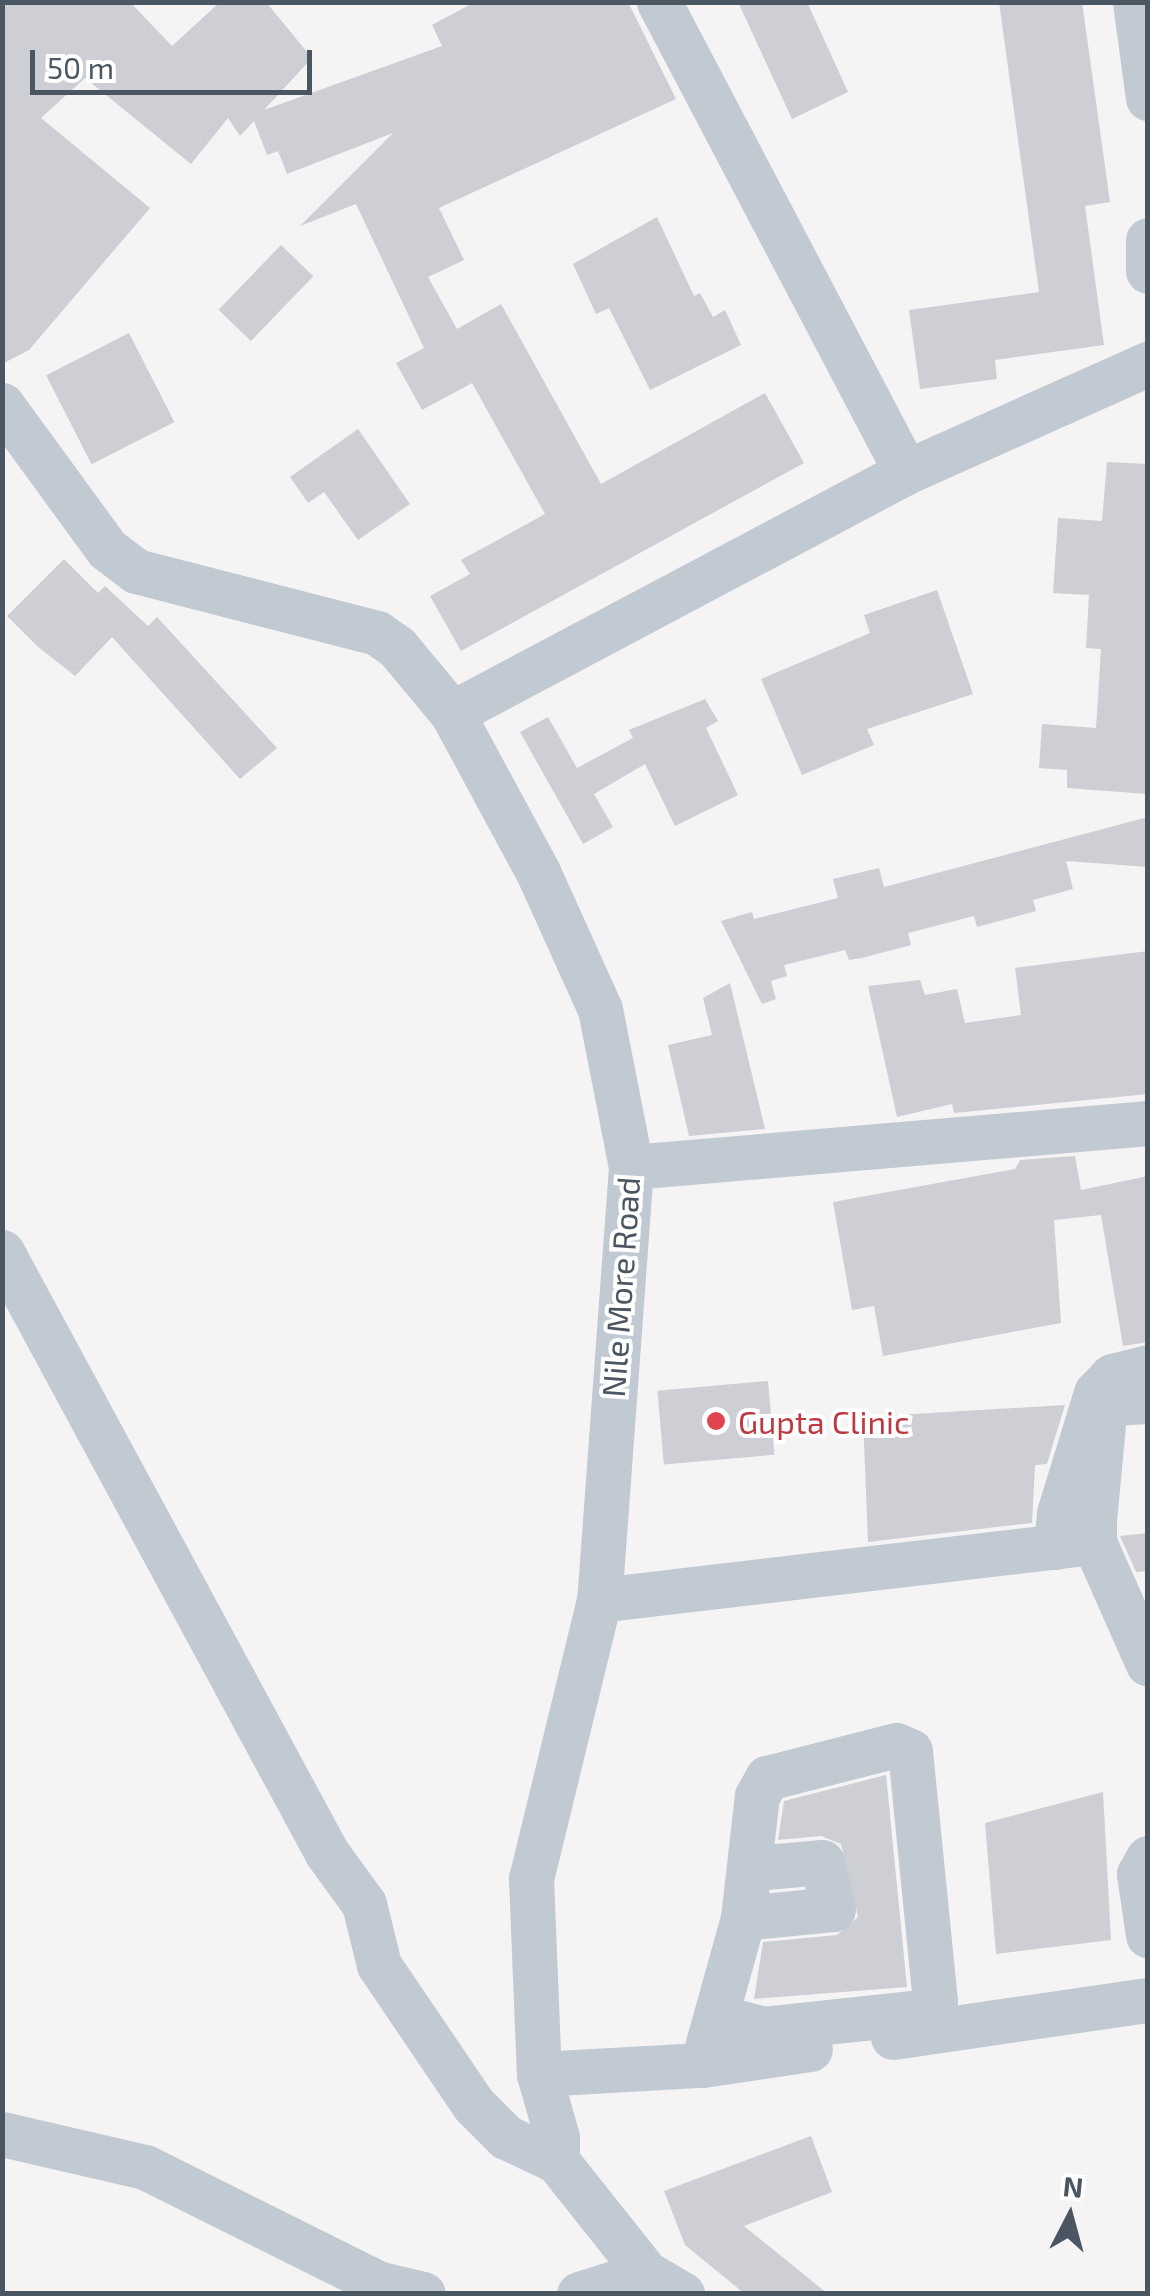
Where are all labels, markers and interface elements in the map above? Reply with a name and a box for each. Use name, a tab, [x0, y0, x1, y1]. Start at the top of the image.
scale bar	[35, 30, 318, 92]
text: 50 m	[47, 49, 114, 85]
street label: Nile More Road	[593, 1175, 647, 1399]
place label: Gupta Clinic	[738, 1402, 910, 1440]
marker: Gupta Clinic	[703, 1408, 729, 1434]
north arrow	[1020, 2166, 1120, 2266]
text: N	[1061, 2168, 1085, 2204]

